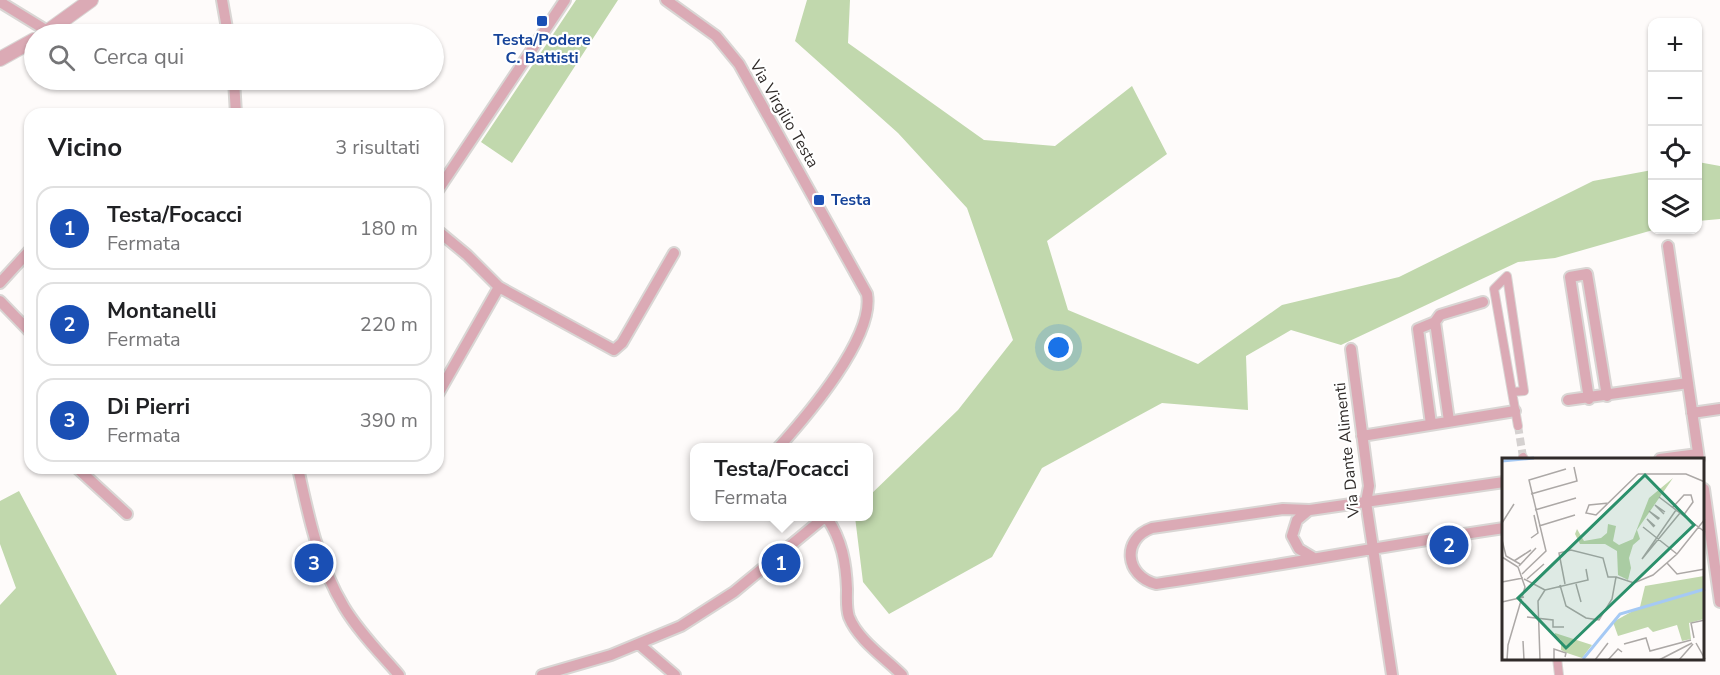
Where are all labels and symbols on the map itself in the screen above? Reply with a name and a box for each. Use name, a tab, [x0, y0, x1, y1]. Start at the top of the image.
marker: Testa/Podere C. Battisti	[535, 14, 549, 28]
place label: Testa/Podere C. Battisti	[493, 29, 591, 69]
street label: Via Virgilio Testa	[744, 55, 824, 172]
place label: Testa	[831, 189, 871, 211]
marker: Testa	[812, 193, 826, 207]
your location	[1044, 333, 1073, 362]
street label: Via Dante Alimenti	[1329, 381, 1365, 520]
inset map	[1502, 458, 1705, 660]
pin: 2	[1430, 522, 1468, 568]
pin: 3	[294, 540, 334, 586]
pin: 1	[762, 540, 800, 586]

